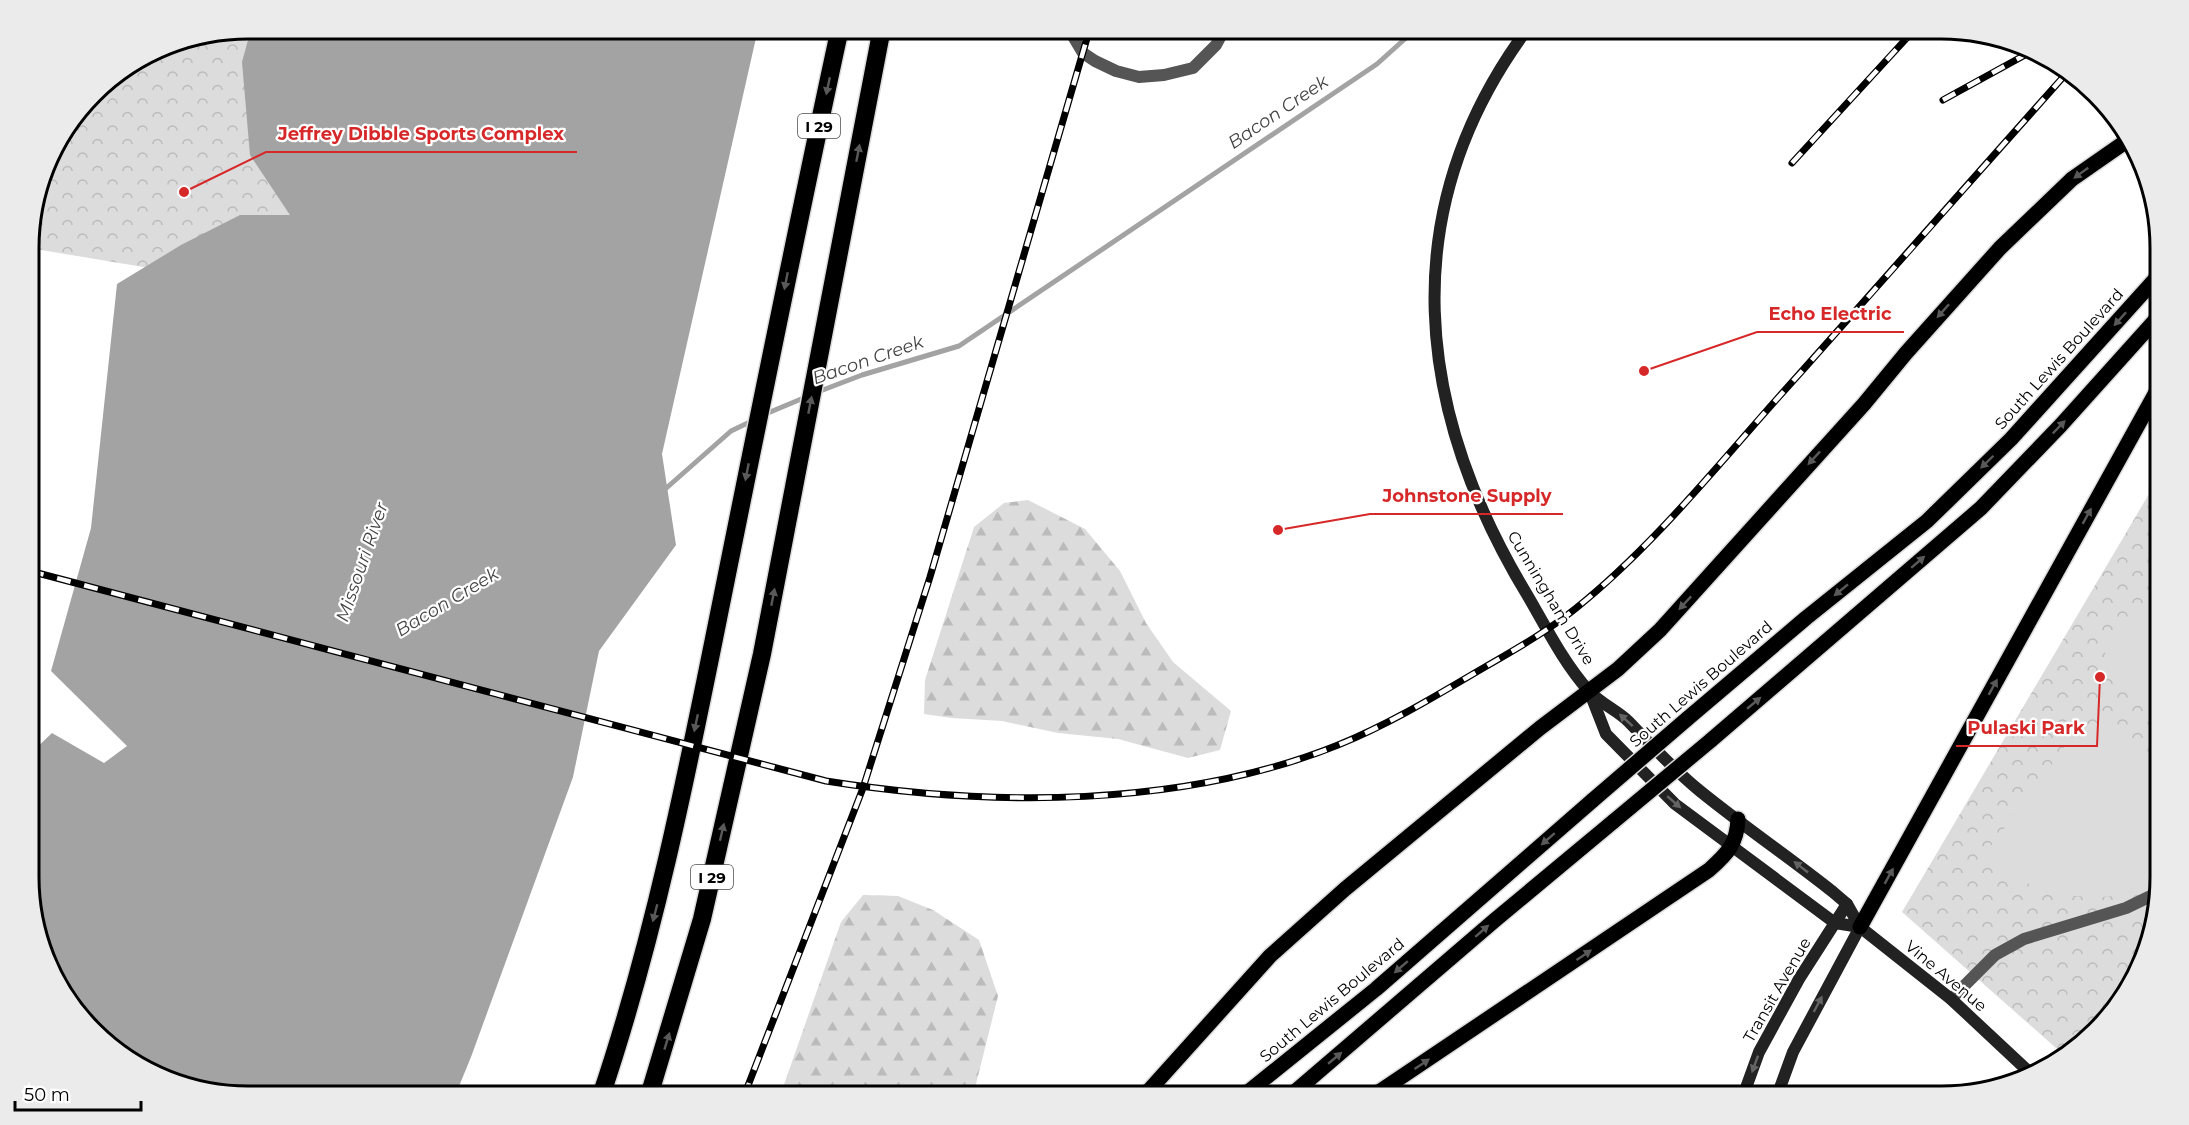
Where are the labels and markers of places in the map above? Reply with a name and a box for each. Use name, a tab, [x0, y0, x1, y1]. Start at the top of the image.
callout: Jeffrey Dibble Sports Complex	[266, 116, 577, 152]
callout: Echo Electric	[1757, 296, 1904, 332]
callout: Johnstone Supply	[1370, 478, 1563, 514]
callout: Pulaski Park	[1956, 710, 2097, 746]

